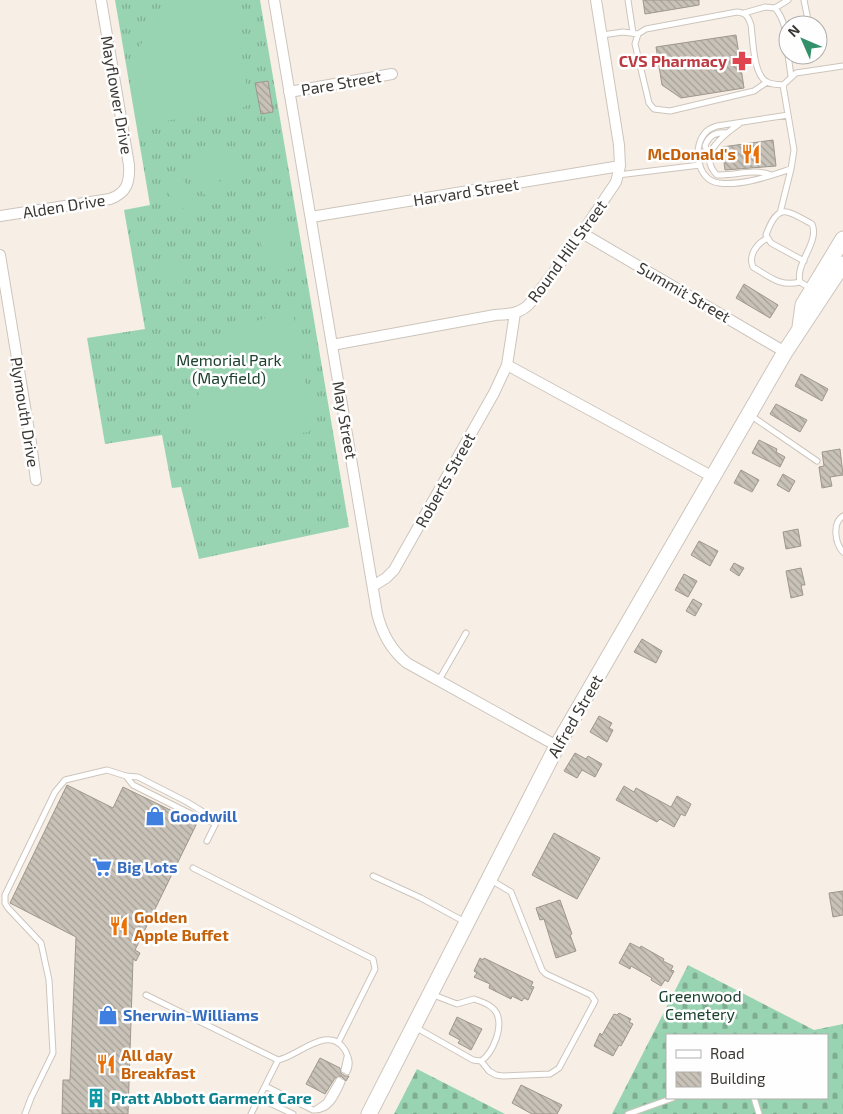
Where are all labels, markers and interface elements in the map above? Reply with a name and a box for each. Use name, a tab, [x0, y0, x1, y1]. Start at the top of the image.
north arrow	[778, 15, 828, 65]
text: N	[784, 21, 803, 40]
street label: Mayflower Drive	[98, 34, 137, 156]
pharmacy icon: CVS Pharmacy	[731, 50, 753, 72]
place label: CVS Pharmacy	[619, 51, 727, 71]
street label: Pare Street	[299, 66, 382, 99]
restaurant icon: McDonald's	[740, 143, 762, 165]
place label: McDonald's	[647, 144, 736, 163]
street label: Harvard Street	[412, 174, 520, 209]
street label: Alden Drive	[21, 190, 107, 221]
street label: Round Hill Street	[523, 196, 610, 306]
street label: Summit Street	[634, 257, 734, 326]
park label: Memorial Park (Mayfield)	[176, 350, 282, 387]
street label: Plymouth Drive	[7, 355, 44, 468]
street label: May Street	[329, 379, 362, 460]
street label: Roberts Street	[411, 429, 478, 530]
street label: Alfred Street	[543, 671, 606, 761]
shop icon: Goodwill	[144, 805, 166, 827]
place label: Goodwill	[170, 806, 238, 825]
supermarket icon: Big Lots	[91, 856, 113, 878]
place label: Big Lots	[117, 857, 177, 876]
place label: Golden Apple Buffet	[134, 907, 229, 944]
restaurant icon: Golden Apple Buffet	[108, 915, 130, 937]
park label: Greenwood Cemetery	[658, 986, 742, 1023]
shop icon: Sherwin-Williams	[97, 1004, 119, 1026]
place label: Sherwin-Williams	[123, 1005, 259, 1024]
legend	[666, 1034, 828, 1099]
text: Road	[710, 1044, 745, 1062]
place label: All day Breakfast	[121, 1045, 196, 1082]
restaurant icon: All day Breakfast	[95, 1053, 117, 1075]
text: Building	[710, 1069, 766, 1087]
building icon: Pratt Abbott Garment Care	[85, 1087, 107, 1109]
place label: Pratt Abbott Garment Care	[111, 1088, 312, 1107]

